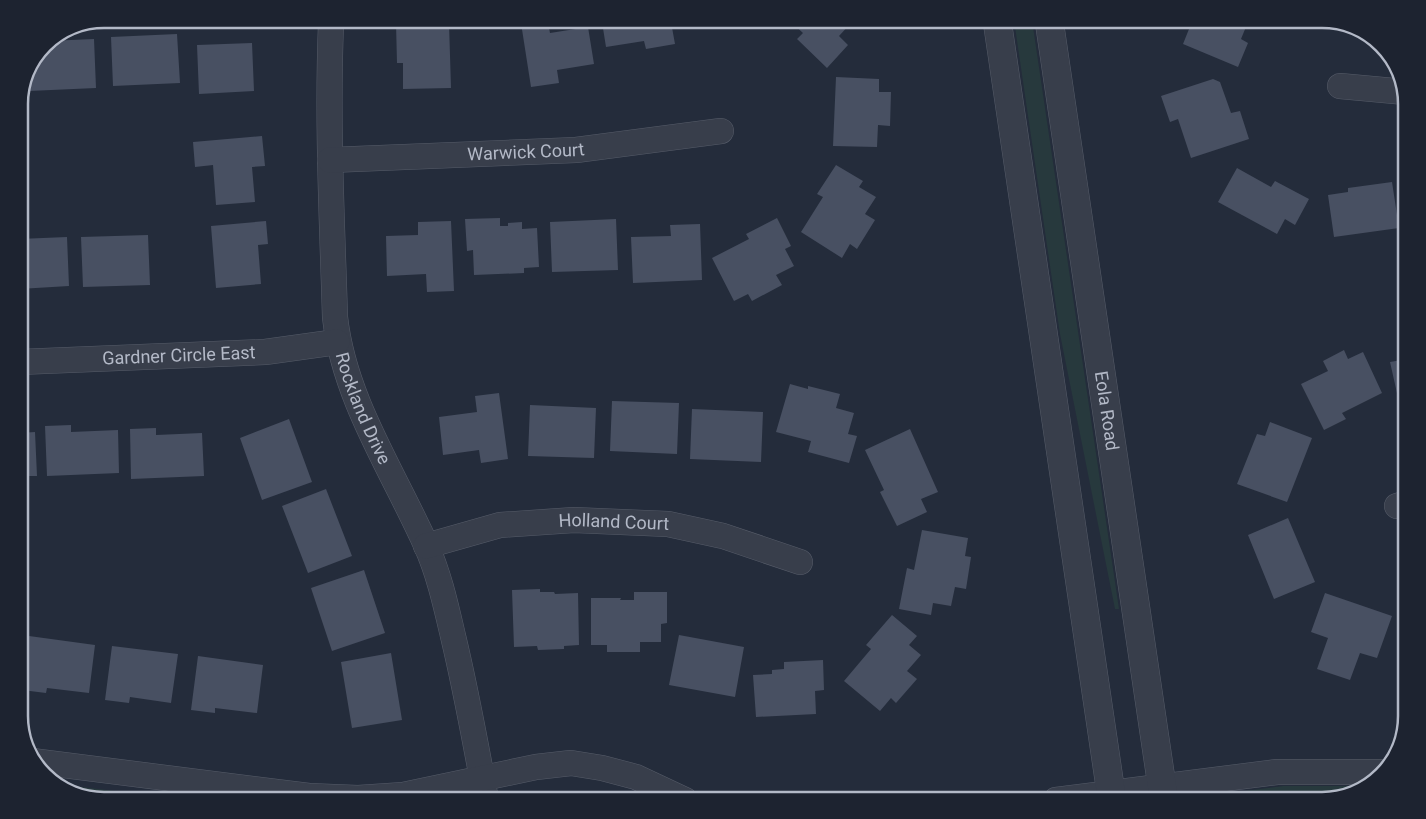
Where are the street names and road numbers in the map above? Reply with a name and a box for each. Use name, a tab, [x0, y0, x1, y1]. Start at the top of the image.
street label: Warwick Court	[467, 138, 586, 164]
street label: Gardner Circle East	[102, 341, 256, 369]
street label: Rockland Drive	[332, 350, 395, 468]
street label: Eola Road	[1091, 369, 1123, 452]
street label: Holland Court	[558, 509, 670, 534]

